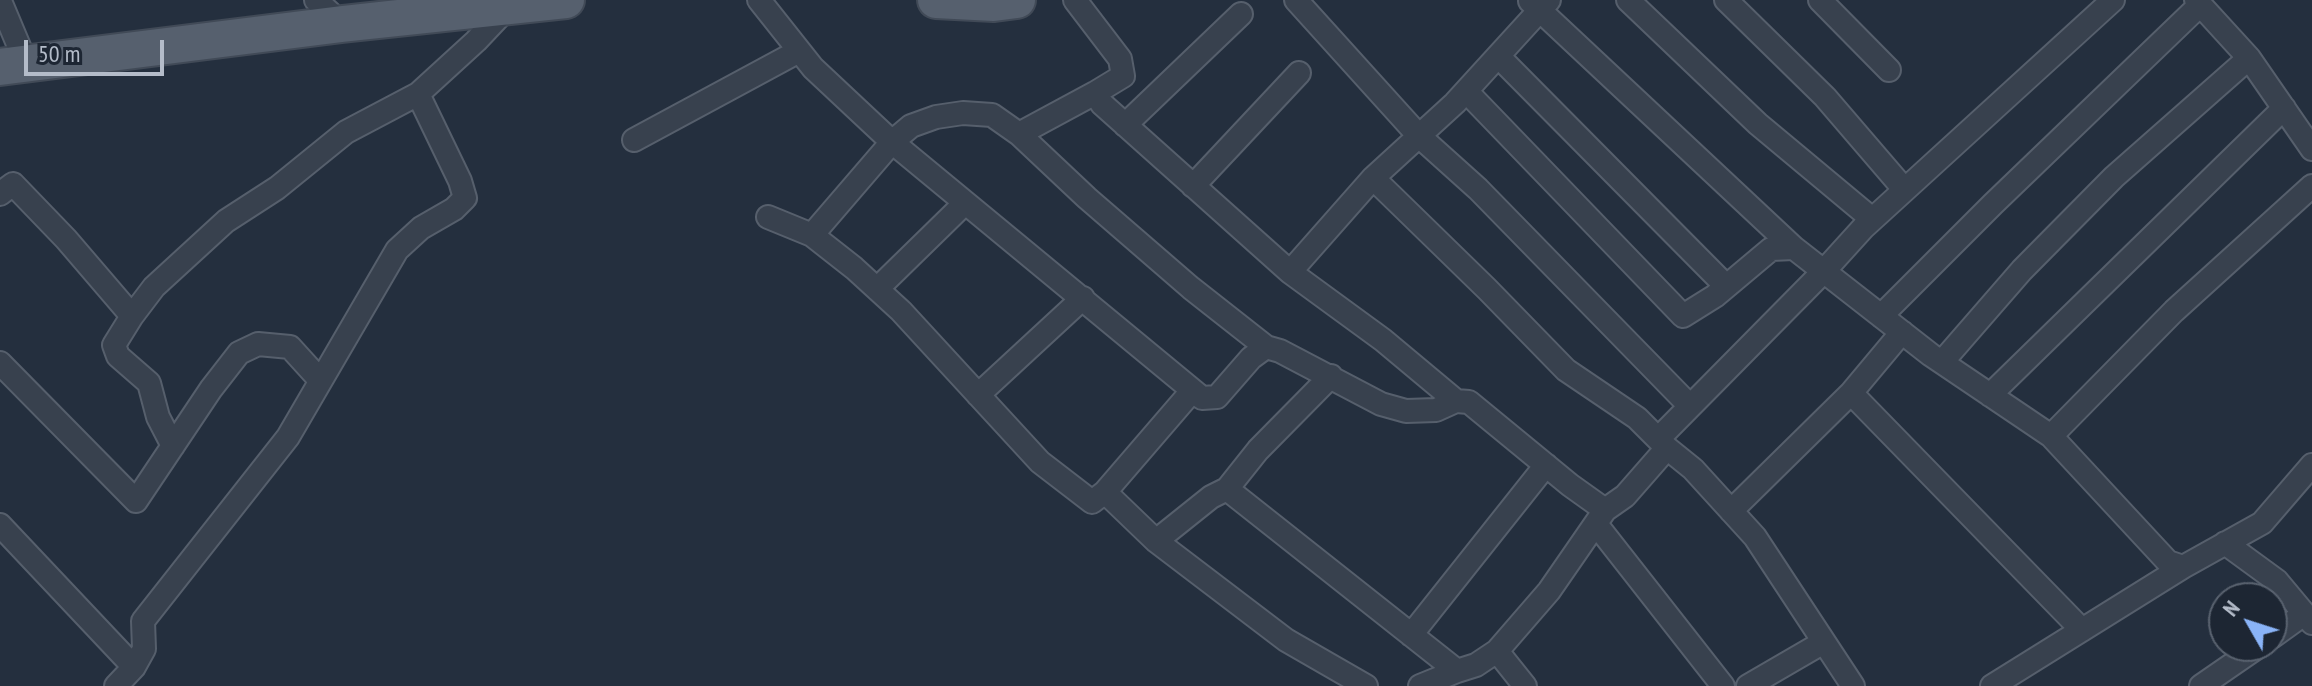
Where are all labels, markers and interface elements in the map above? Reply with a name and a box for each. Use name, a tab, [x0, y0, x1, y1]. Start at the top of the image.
scale bar	[28, 24, 168, 74]
text: 50 m	[38, 38, 80, 69]
north arrow	[2208, 582, 2288, 662]
text: N	[2216, 595, 2246, 622]

